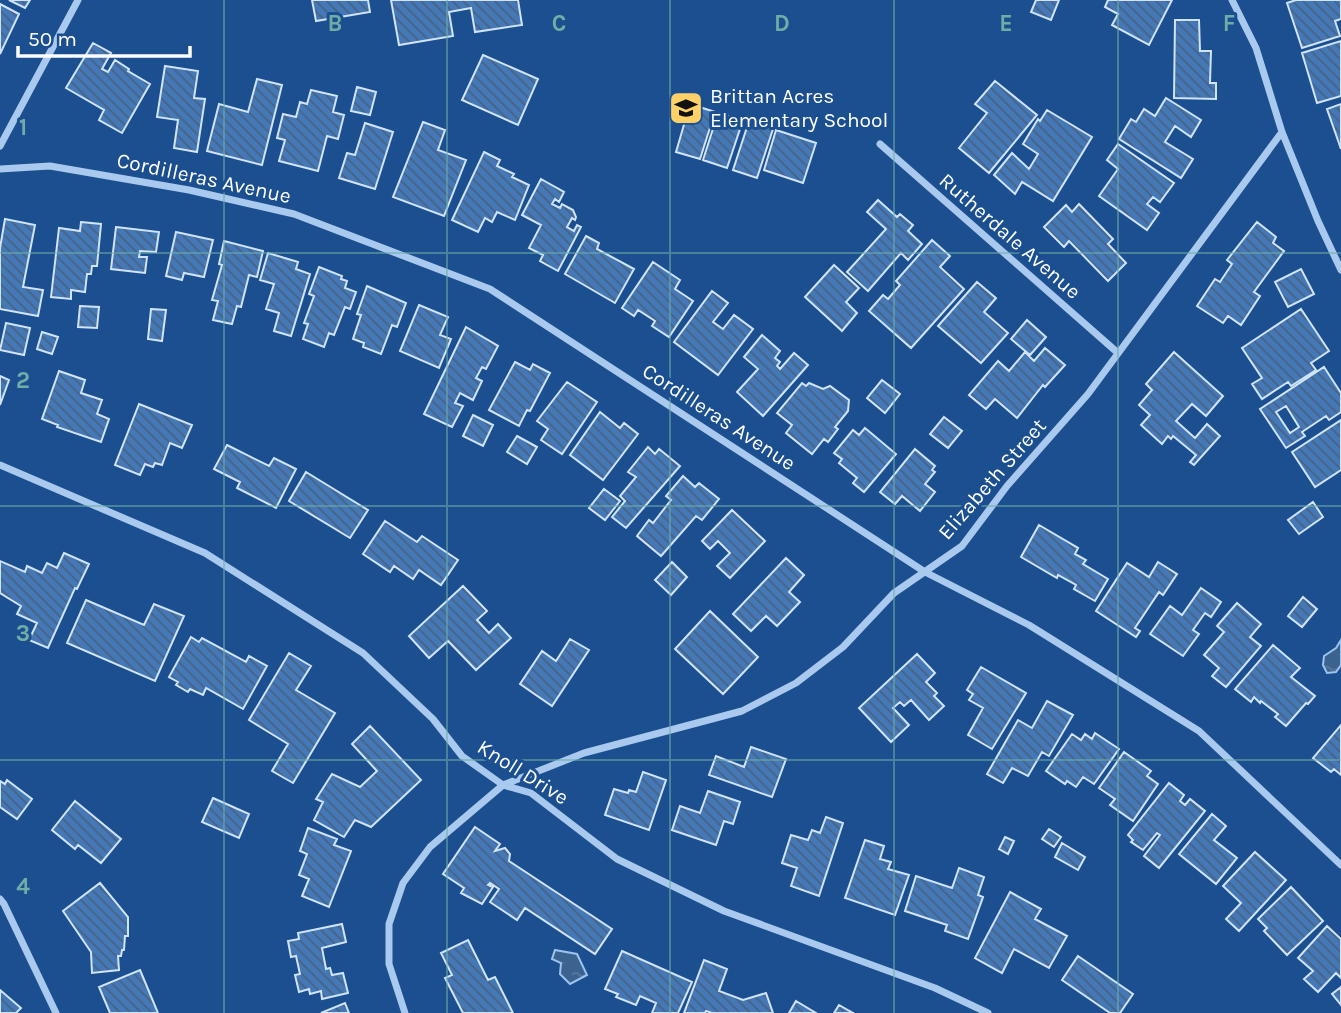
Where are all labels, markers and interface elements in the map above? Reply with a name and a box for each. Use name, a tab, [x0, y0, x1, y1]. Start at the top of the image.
text: B	[328, 10, 342, 37]
text: C	[552, 10, 566, 37]
text: D	[774, 10, 790, 37]
text: E	[999, 10, 1013, 37]
text: F	[1223, 10, 1235, 37]
scale bar	[18, 14, 189, 58]
text: 50 m	[28, 27, 77, 51]
place label: Brittan Acres Elementary School	[710, 84, 888, 132]
school or university icon: Brittan Acres Elementary School	[667, 89, 705, 127]
text: 1	[19, 114, 27, 141]
street label: Cordilleras Avenue	[115, 148, 293, 208]
street label: Rutherdale Avenue	[934, 168, 1086, 304]
street label: Cordilleras Avenue	[638, 359, 800, 475]
text: 2	[16, 367, 30, 394]
street label: Elizabeth Street	[933, 414, 1051, 544]
text: 3	[16, 620, 30, 647]
street label: Knoll Drive	[473, 735, 573, 809]
text: 4	[16, 873, 30, 900]

